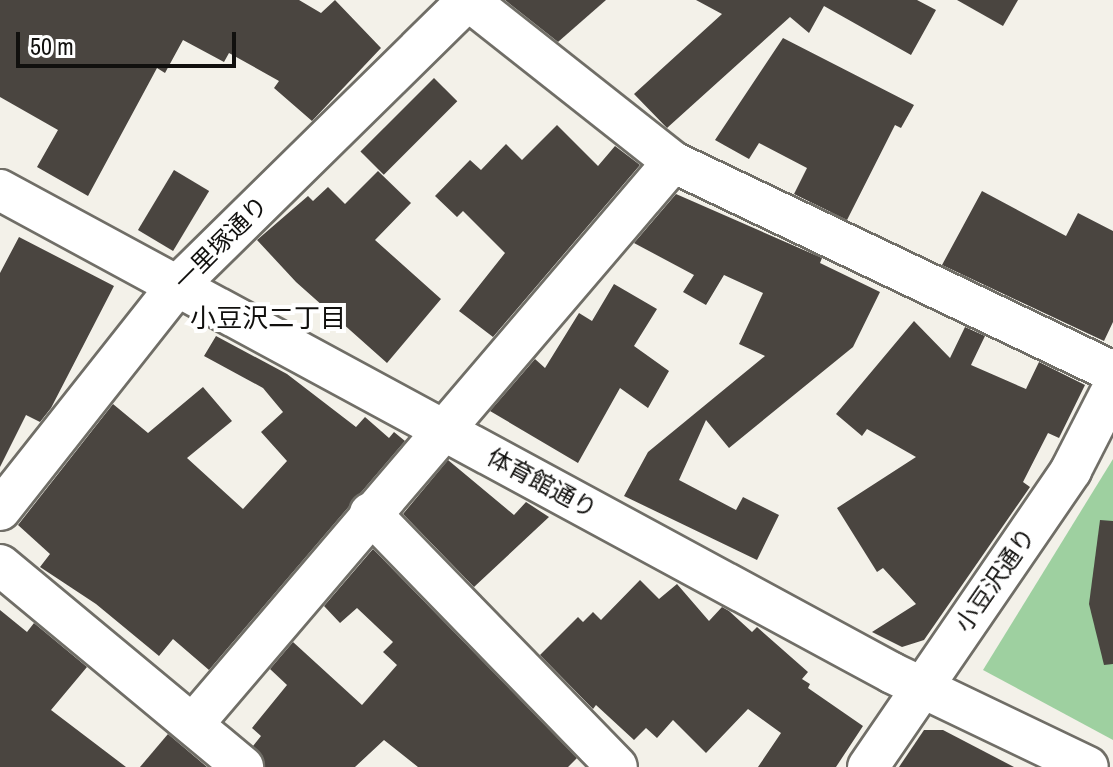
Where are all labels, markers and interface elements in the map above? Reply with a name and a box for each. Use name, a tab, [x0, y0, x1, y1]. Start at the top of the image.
scale bar	[20, 16, 240, 66]
text: 50 m	[30, 30, 74, 62]
street label: 一里塚通り	[168, 190, 274, 296]
district label: 小豆沢二丁目	[190, 302, 346, 334]
street label: 体育館通り	[482, 442, 602, 524]
street label: 小豆沢通り	[949, 523, 1041, 637]

